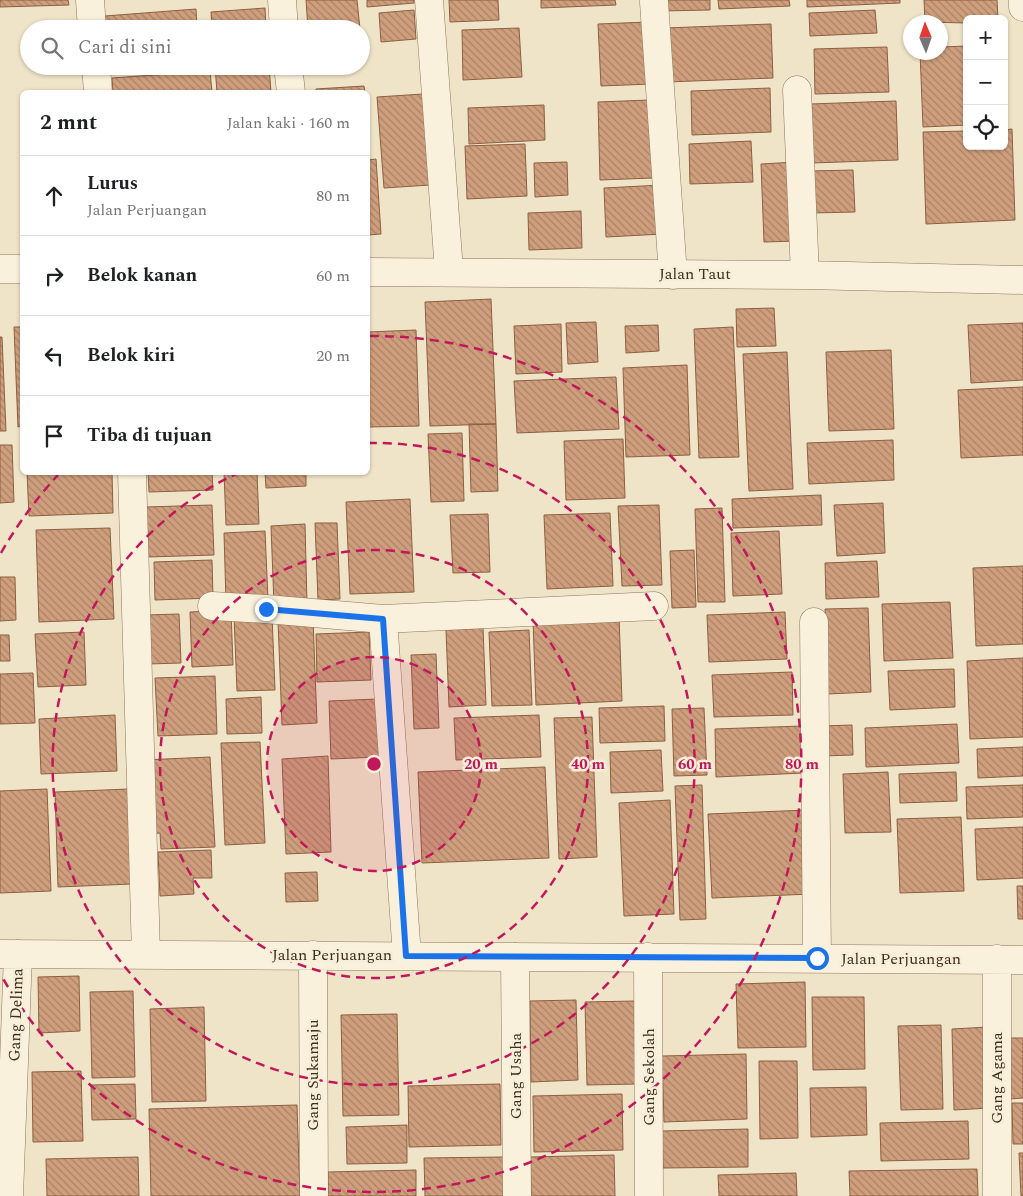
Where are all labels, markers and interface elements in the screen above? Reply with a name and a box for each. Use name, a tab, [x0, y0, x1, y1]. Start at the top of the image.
north arrow	[903, 15, 948, 60]
map controls	[963, 15, 1008, 150]
button: +	[963, 15, 1008, 60]
search box	[20, 20, 370, 75]
text: Cari di sini	[78, 33, 172, 62]
icon: search	[38, 34, 66, 62]
button: −	[963, 60, 1008, 105]
button: locate	[963, 105, 1008, 150]
text: 2 mnt	[40, 107, 97, 139]
text: Jalan kaki · 160 m	[227, 111, 350, 135]
text: Lurus	[87, 169, 138, 198]
icon: ahead	[40, 182, 68, 210]
text: 80 m	[316, 184, 350, 208]
text: Jalan Perjuangan	[87, 198, 207, 222]
text: Belok kanan	[87, 261, 197, 290]
icon: right	[40, 262, 68, 290]
street label: Jalan Taut	[659, 262, 731, 286]
text: 60 m	[316, 264, 350, 288]
text: Belok kiri	[87, 341, 175, 370]
icon: left	[40, 342, 68, 370]
text: 20 m	[316, 344, 350, 368]
text: Tiba di tujuan	[87, 421, 212, 450]
icon: arrive	[40, 422, 68, 450]
route end	[255, 598, 278, 621]
text: 20 m	[464, 753, 499, 776]
text: 40 m	[571, 753, 606, 776]
text: 60 m	[678, 753, 713, 776]
text: 80 m	[785, 753, 820, 776]
centre of rings	[365, 755, 383, 773]
street label: Jalan Perjuangan	[272, 943, 392, 967]
route start	[806, 947, 829, 970]
street label: Jalan Perjuangan	[841, 947, 961, 971]
street label: Gang Delima	[2, 968, 30, 1062]
street label: Gang Sukamaju	[301, 1019, 325, 1131]
street label: Gang Sekolah	[637, 1028, 661, 1126]
street label: Gang Agama	[985, 1032, 1009, 1124]
street label: Gang Usaha	[504, 1033, 528, 1119]

